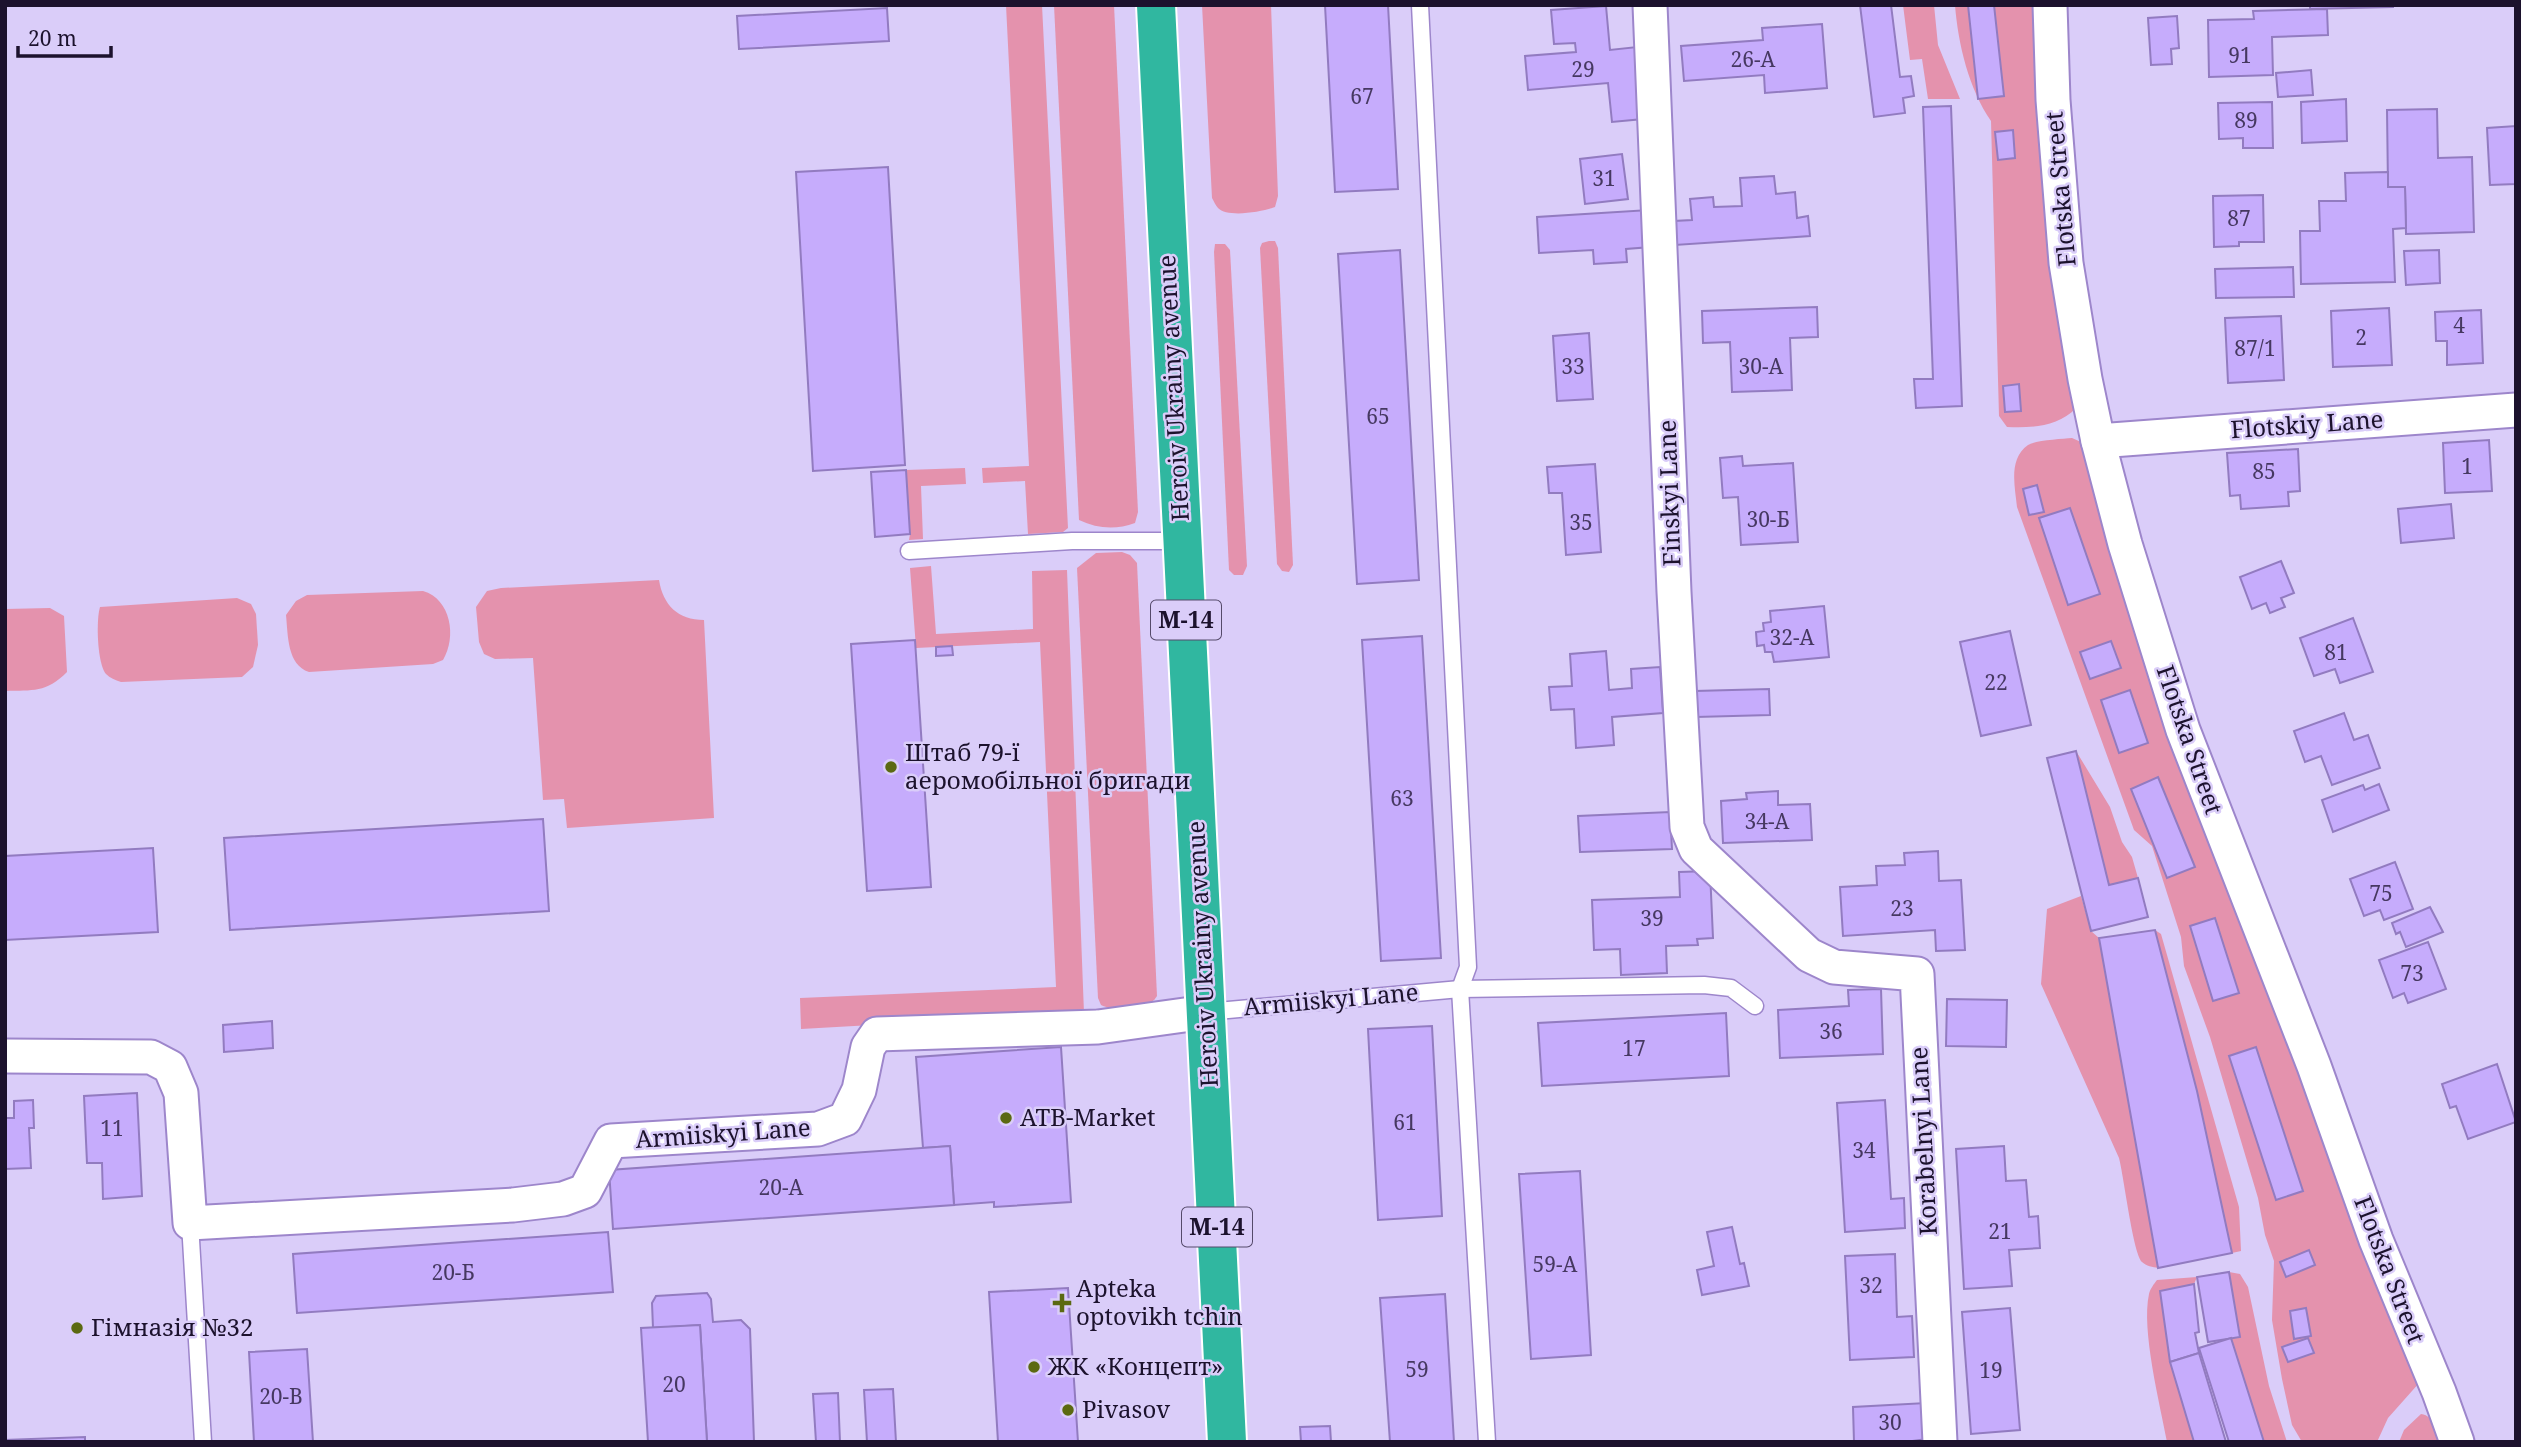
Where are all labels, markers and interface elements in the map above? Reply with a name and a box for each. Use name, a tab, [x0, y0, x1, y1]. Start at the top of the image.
scale bar	[18, 14, 110, 58]
text: 20 m	[28, 24, 77, 52]
house number: 91	[2228, 41, 2252, 69]
house number: 26-А	[1731, 45, 1776, 73]
house number: 29	[1571, 55, 1595, 83]
house number: 67	[1350, 82, 1374, 110]
house number: 89	[2234, 106, 2258, 134]
street label: Flotska Street	[2036, 110, 2083, 268]
house number: 31	[1592, 164, 1616, 192]
house number: 87	[2227, 204, 2251, 232]
street label: Heroiv Ukrainy avenue	[1149, 254, 1196, 522]
house number: 4	[2453, 311, 2465, 339]
house number: 2	[2355, 323, 2367, 351]
house number: 87/1	[2234, 334, 2276, 362]
house number: 33	[1561, 352, 1585, 380]
house number: 30-А	[1739, 352, 1784, 380]
house number: 65	[1366, 402, 1390, 430]
street label: Flotskiy Lane	[2229, 402, 2384, 445]
street label: Finskyi Lane	[1649, 419, 1688, 567]
house number: 1	[2461, 452, 2473, 480]
house number: 85	[2252, 457, 2276, 485]
house number: 30-Б	[1746, 505, 1790, 533]
house number: 35	[1569, 508, 1593, 536]
road number: М-14	[1151, 600, 1221, 640]
house number: 32-А	[1770, 623, 1815, 651]
house number: 81	[2324, 638, 2348, 666]
street label: Flotska Street	[2150, 661, 2231, 818]
house number: 22	[1984, 668, 2008, 696]
place label: Штаб 79-ї аеромобільної бригади	[905, 735, 1190, 796]
marker: Штаб 79-ї аеромобільної бригади	[883, 759, 899, 775]
house number: 63	[1390, 784, 1414, 812]
house number: 34-А	[1745, 807, 1790, 835]
street label: Heroiv Ukrainy avenue	[1178, 820, 1225, 1088]
house number: 75	[2369, 879, 2393, 907]
house number: 23	[1890, 894, 1914, 922]
house number: 39	[1640, 904, 1664, 932]
house number: 73	[2400, 959, 2424, 987]
street label: Armiiskyi Lane	[1242, 974, 1420, 1023]
house number: 36	[1819, 1017, 1843, 1045]
house number: 17	[1622, 1034, 1646, 1062]
street label: Korabelnyi Lane	[1901, 1046, 1944, 1236]
place label: ATB-Market	[1020, 1100, 1156, 1133]
house number: 61	[1393, 1108, 1417, 1136]
street label: Armiiskyi Lane	[634, 1110, 812, 1155]
marker: ATB-Market	[998, 1110, 1014, 1126]
house number: 11	[100, 1114, 124, 1142]
house number: 34	[1852, 1136, 1876, 1164]
house number: 20-А	[759, 1173, 804, 1201]
street label: Flotska Street	[2347, 1191, 2434, 1348]
road number: М-14	[1182, 1208, 1252, 1246]
house number: 21	[1988, 1217, 2012, 1245]
house number: 59-А	[1533, 1250, 1578, 1278]
house number: 20-Б	[431, 1258, 475, 1286]
place label: Apteka optovikh tchin	[1076, 1271, 1243, 1332]
house number: 32	[1859, 1271, 1883, 1299]
marker: Apteka optovikh tchin	[1054, 1295, 1070, 1311]
place label: Гімназія №32	[91, 1310, 253, 1343]
marker: Гімназія №32	[69, 1320, 85, 1336]
place label: ЖК «Концепт»	[1047, 1349, 1223, 1382]
house number: 59	[1405, 1355, 1429, 1383]
house number: 19	[1979, 1356, 2003, 1384]
marker: ЖК «Концепт»	[1026, 1359, 1042, 1375]
house number: 20	[662, 1370, 686, 1398]
house number: 20-В	[259, 1382, 303, 1410]
place label: Pivasov	[1082, 1392, 1170, 1425]
marker: Pivasov	[1060, 1402, 1076, 1418]
house number: 30	[1878, 1408, 1902, 1436]

